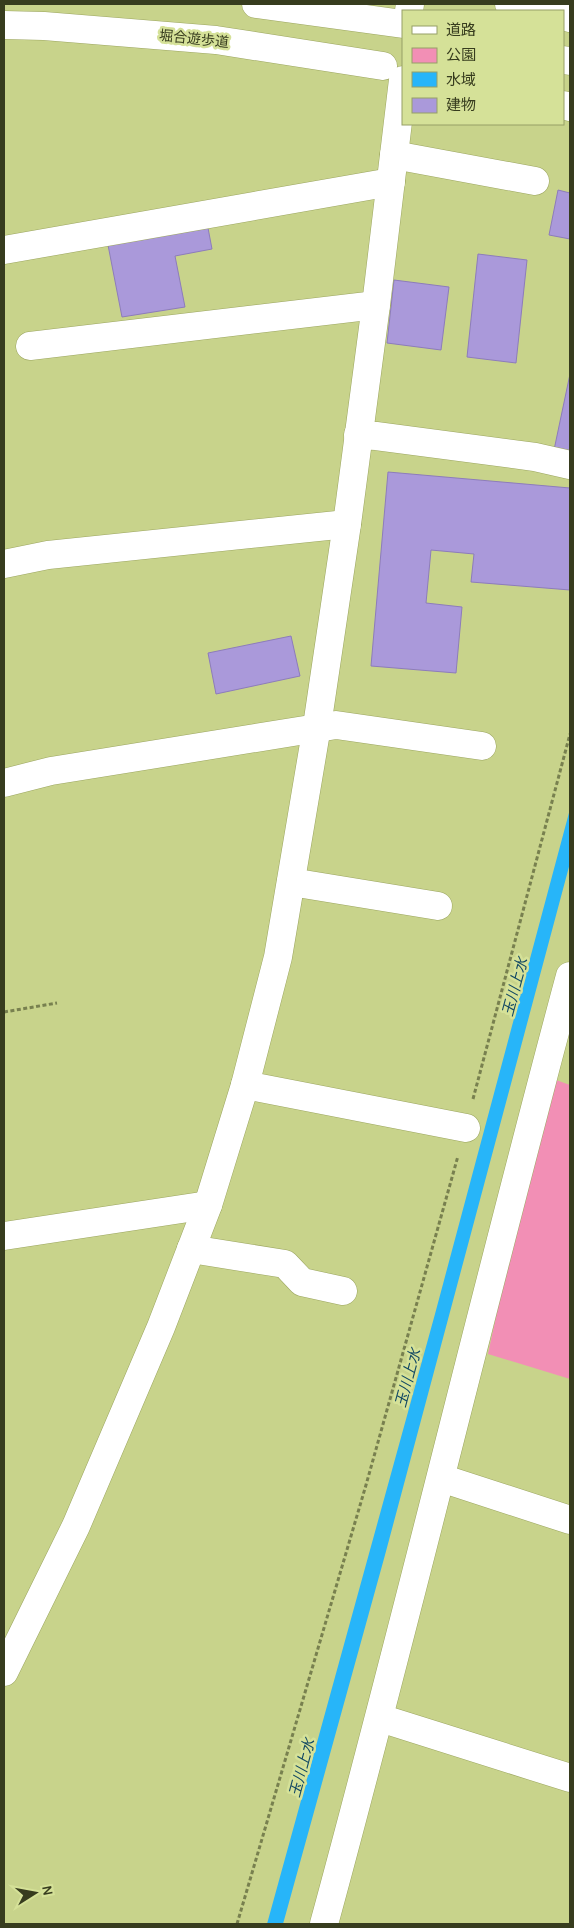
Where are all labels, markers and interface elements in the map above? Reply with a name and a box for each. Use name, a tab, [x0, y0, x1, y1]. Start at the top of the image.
legend	[402, 10, 564, 125]
text: 道路	[446, 21, 476, 39]
street label: 堀合遊歩道	[158, 27, 230, 51]
text: 公園	[446, 46, 476, 64]
text: 水域	[446, 71, 476, 89]
text: 建物	[446, 96, 476, 114]
water label: 玉川上水	[499, 954, 532, 1018]
water label: 玉川上水	[392, 1345, 425, 1409]
water label: 玉川上水	[286, 1735, 319, 1799]
north arrow	[10, 1868, 60, 1918]
text: N	[38, 1884, 57, 1897]

